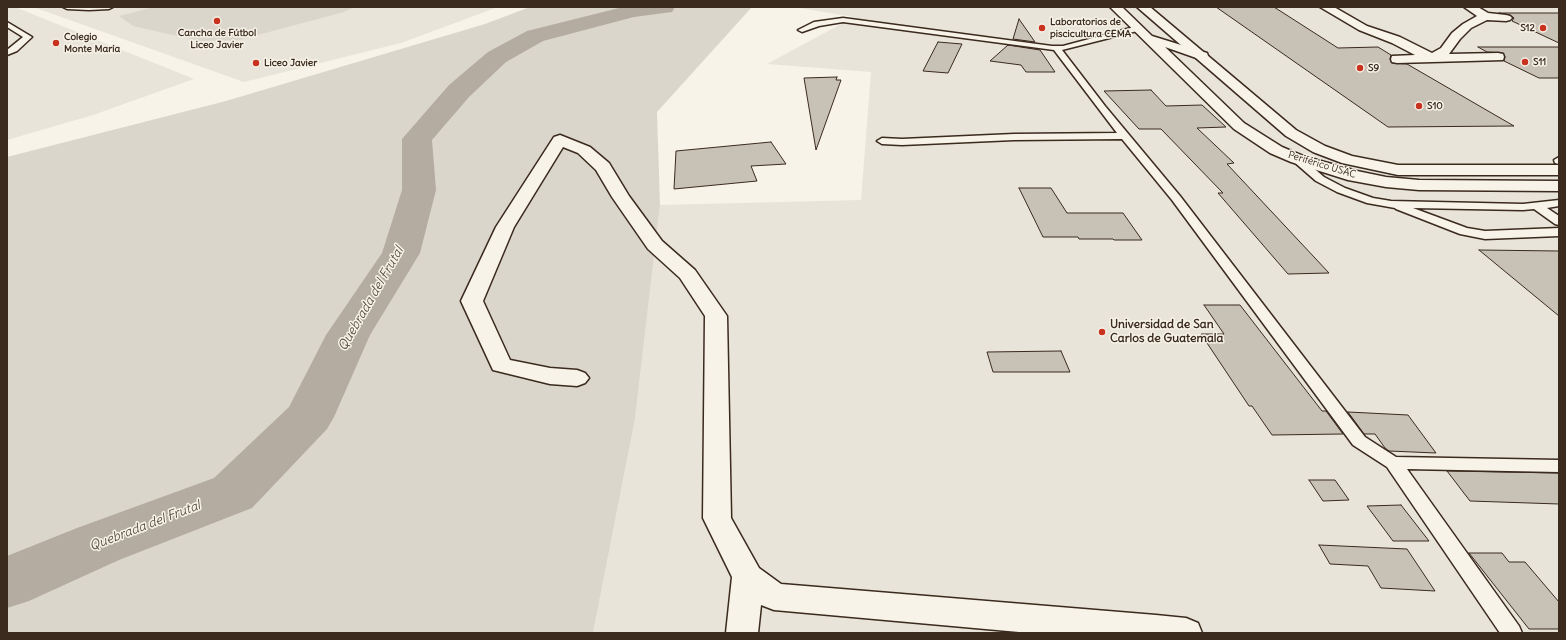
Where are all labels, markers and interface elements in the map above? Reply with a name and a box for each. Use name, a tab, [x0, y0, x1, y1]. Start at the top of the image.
marker: Cancha de Fútbol Liceo Javier	[212, 16, 222, 26]
place label: Laboratorios de piscicultura CEMA	[1050, 16, 1131, 40]
place label: S12	[1520, 22, 1535, 34]
marker: Laboratorios de piscicultura CEMA	[1037, 23, 1047, 33]
marker: S12	[1538, 23, 1548, 33]
place label: Cancha de Fútbol Liceo Javier	[178, 27, 256, 50]
place label: Colegio Monte María	[64, 31, 120, 54]
marker: Colegio Monte María	[51, 38, 61, 48]
place label: S11	[1533, 56, 1546, 68]
place label: Liceo Javier	[264, 57, 317, 69]
marker: S11	[1520, 57, 1530, 67]
marker: Liceo Javier	[251, 58, 261, 68]
place label: S9	[1368, 62, 1379, 74]
marker: S9	[1355, 63, 1365, 73]
place label: S10	[1427, 100, 1443, 112]
marker: S10	[1414, 101, 1424, 111]
street label: Periférico USAC	[1287, 149, 1357, 181]
water label: Quebrada del Frutal	[335, 244, 407, 354]
place label: Universidad de San Carlos de Guatemala	[1110, 318, 1223, 346]
marker: Universidad de San Carlos de Guatemala	[1097, 327, 1107, 337]
water label: Quebrada del Frutal	[87, 498, 203, 554]

